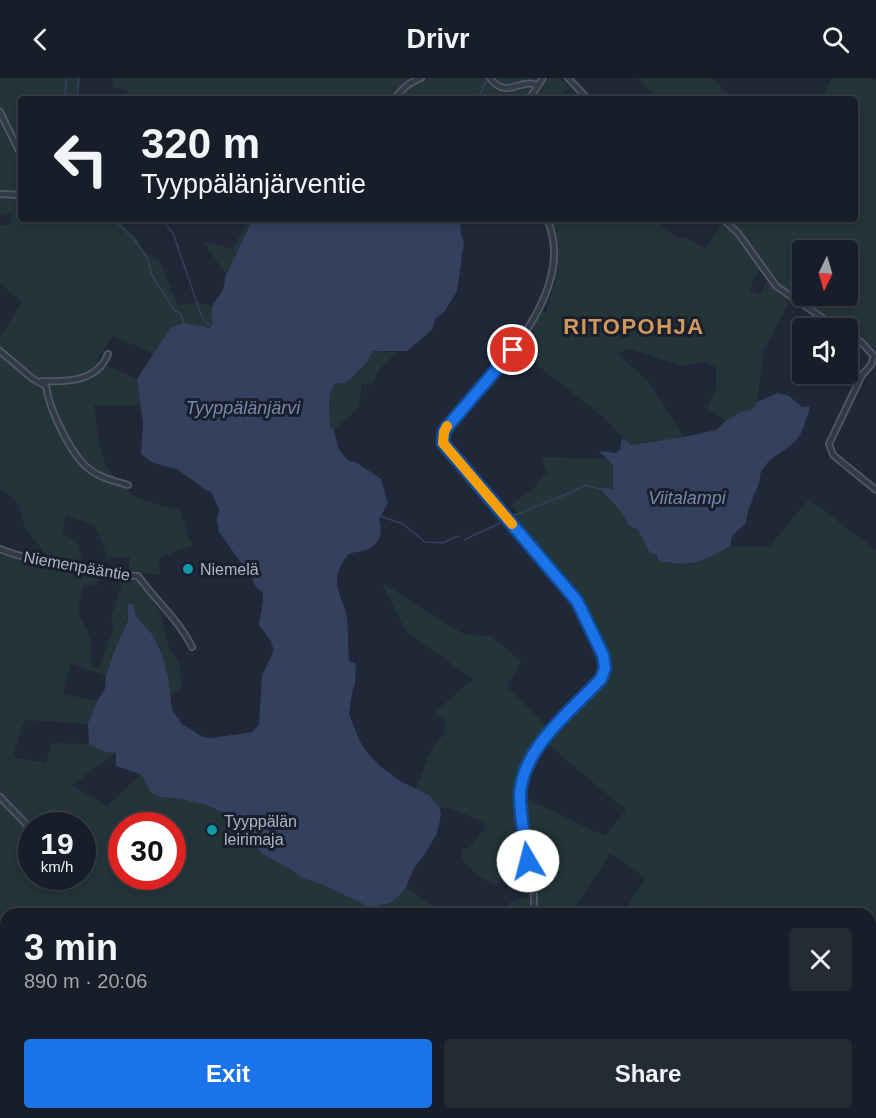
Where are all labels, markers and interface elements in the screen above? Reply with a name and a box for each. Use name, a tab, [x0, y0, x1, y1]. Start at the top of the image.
icon: back	[24, 23, 57, 56]
icon: search	[819, 23, 852, 56]
text: Drivr	[406, 24, 470, 54]
icon: left	[42, 120, 120, 198]
text: 320 m	[141, 120, 260, 167]
text: Tyyppälänjärventie	[141, 169, 366, 199]
north arrow	[792, 240, 858, 306]
map controls	[792, 240, 858, 384]
district label: RITOPOHJA	[563, 314, 705, 339]
button: sound	[792, 318, 858, 384]
pin	[487, 324, 538, 375]
icon: arrive	[496, 333, 529, 366]
water label: Tyyppälänjärvi	[186, 398, 301, 418]
water label: Viitalampi	[648, 488, 727, 508]
street label: Niemenpääntie	[23, 548, 132, 584]
place label: Niemelä	[200, 561, 259, 578]
marker: Niemelä	[181, 562, 195, 576]
speed limit sign: 30	[108, 812, 186, 890]
place label: Tyyppälän leirimaja	[224, 813, 297, 848]
marker: Tyyppälän leirimaja	[205, 823, 219, 837]
text: 19	[40, 827, 74, 860]
position arrow	[496, 829, 560, 893]
text: km/h	[41, 858, 73, 875]
text: 3 min	[24, 927, 118, 968]
button: close	[789, 928, 852, 991]
text: 890 m · 20:06	[24, 970, 147, 992]
button: Exit	[24, 1039, 432, 1108]
button: Share	[444, 1039, 852, 1108]

